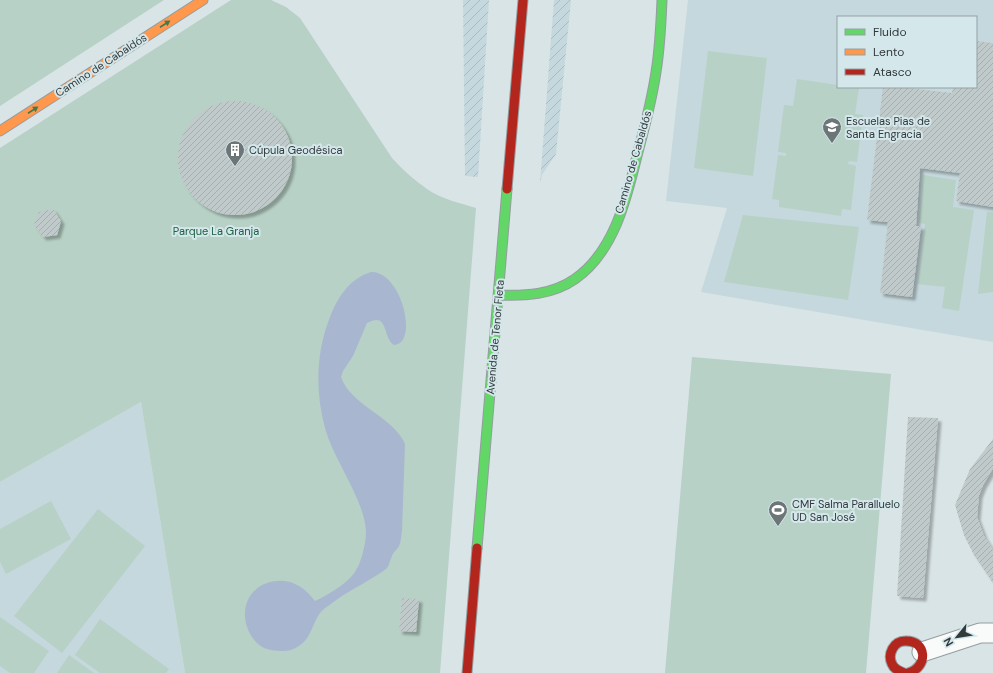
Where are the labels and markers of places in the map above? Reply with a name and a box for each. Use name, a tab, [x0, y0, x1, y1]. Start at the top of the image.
place label: Escuelas Pias de Santa Engracia	[846, 114, 930, 141]
school or university icon: Escuelas Pias de Santa Engracia	[821, 116, 843, 144]
building icon: Cúpula Geodésica	[224, 139, 246, 167]
place label: Cúpula Geodésica	[249, 143, 342, 157]
place label: CMF Salma Paralluelo UD San José	[792, 497, 900, 524]
sports icon: CMF Salma Paralluelo UD San José	[767, 499, 789, 527]

